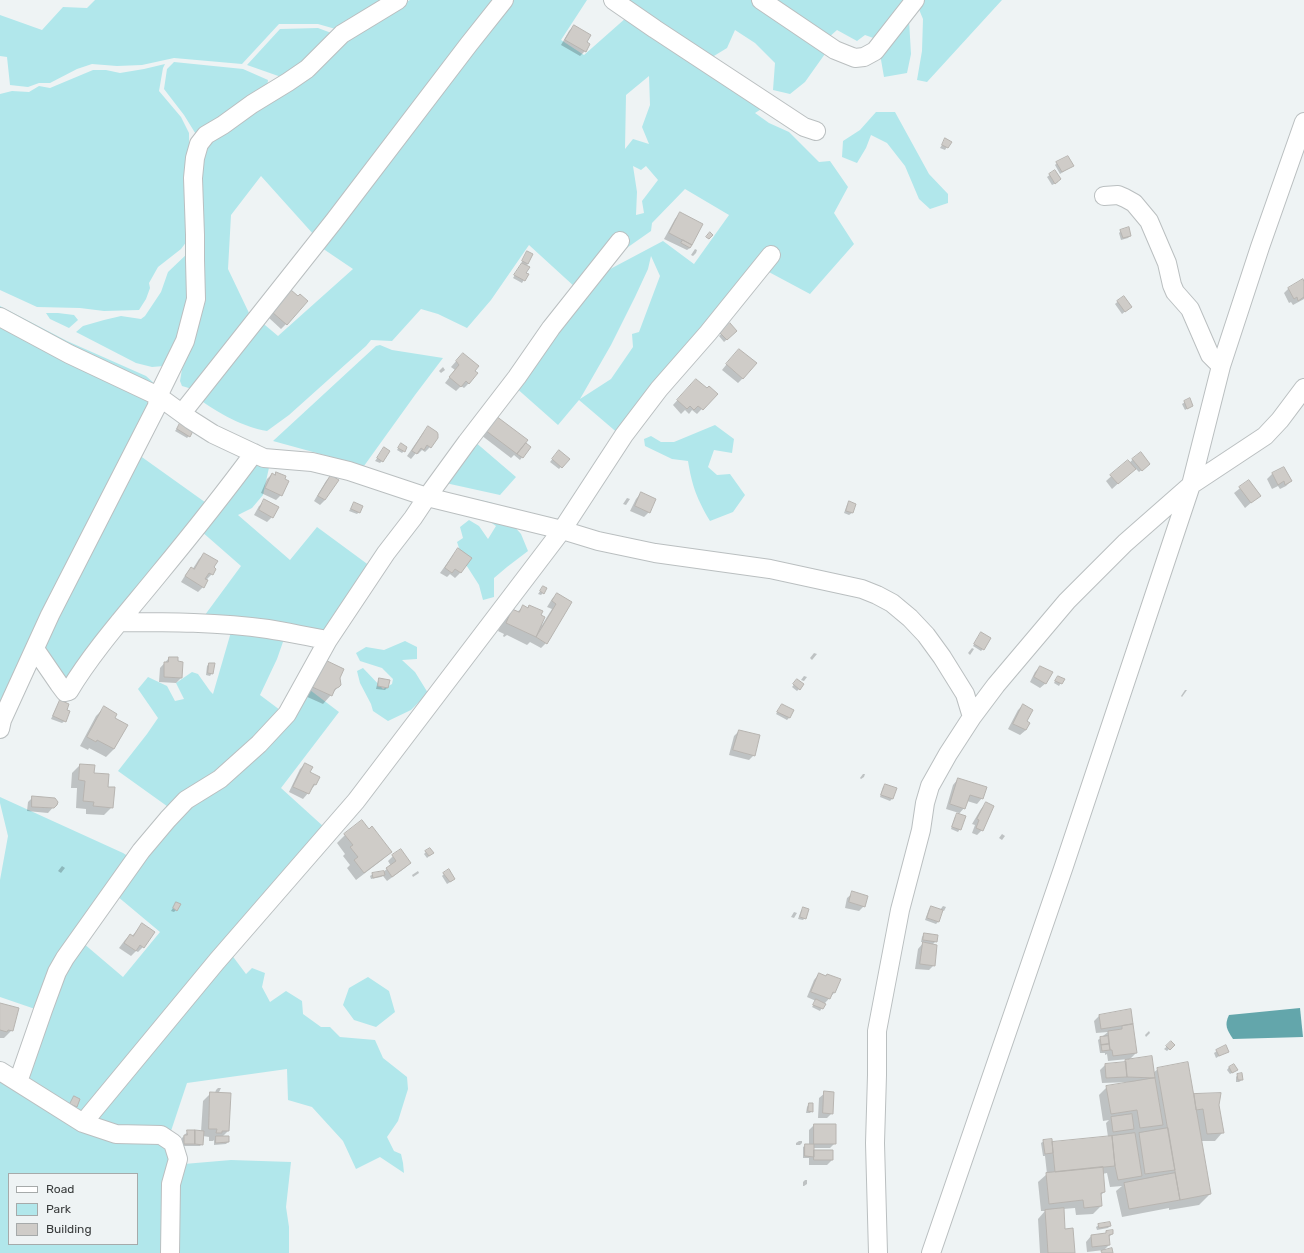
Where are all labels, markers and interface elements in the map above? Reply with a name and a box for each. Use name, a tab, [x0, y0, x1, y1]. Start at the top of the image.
legend	[8, 1173, 138, 1245]
text: Road	[46, 1182, 74, 1196]
text: Park	[46, 1202, 71, 1216]
text: Building	[46, 1222, 92, 1236]

